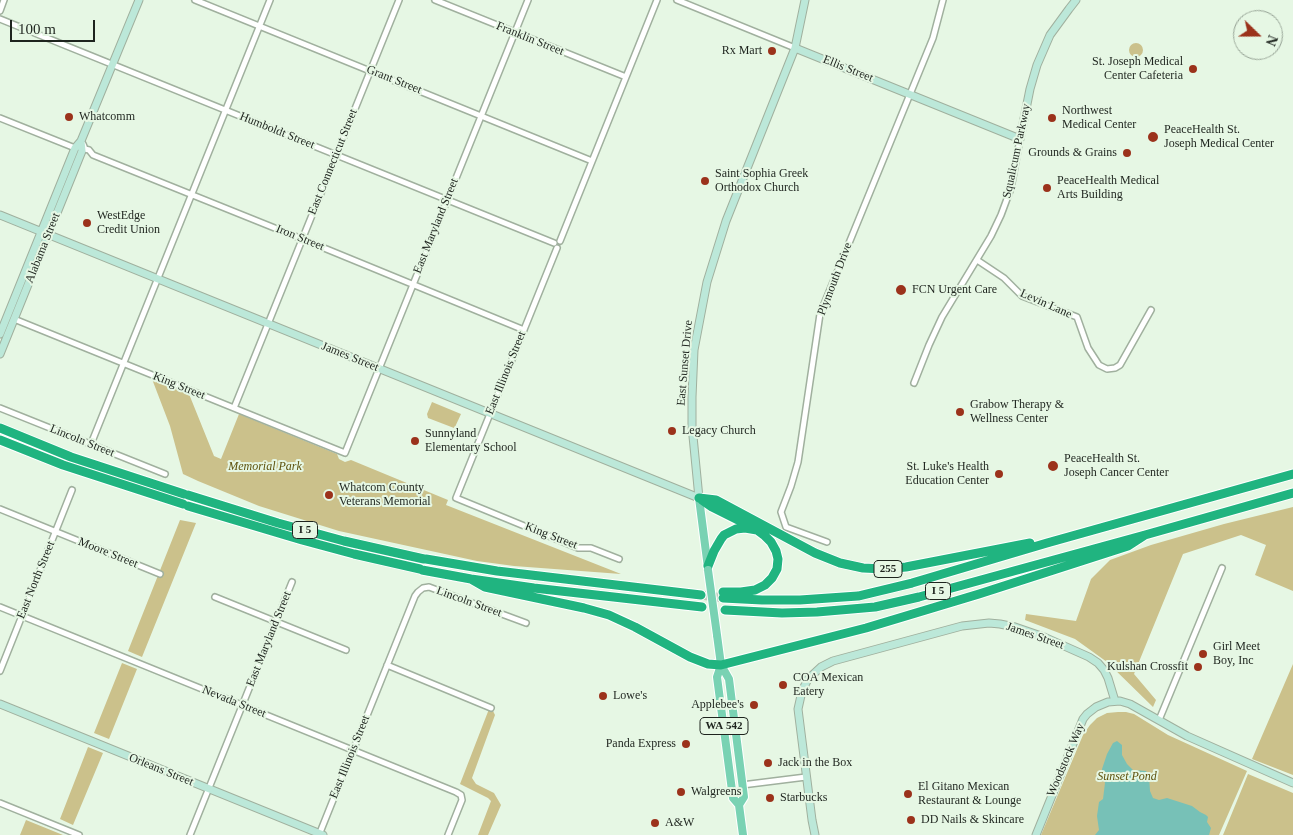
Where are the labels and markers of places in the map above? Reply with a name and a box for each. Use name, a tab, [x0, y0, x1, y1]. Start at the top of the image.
place label: Rx Mart	[722, 44, 762, 58]
marker: Rx Mart	[766, 45, 778, 57]
place label: St. Joseph Medical Center Cafeteria	[1092, 55, 1183, 83]
marker: St. Joseph Medical Center Cafeteria	[1187, 63, 1199, 75]
place label: Northwest Medical Center	[1062, 104, 1136, 132]
place label: Whatcomm	[79, 110, 135, 124]
marker: Whatcomm	[63, 111, 75, 123]
marker: Northwest Medical Center	[1046, 112, 1058, 124]
place label: PeaceHealth St. Joseph Medical Center	[1164, 123, 1274, 151]
marker: PeaceHealth St. Joseph Medical Center	[1146, 130, 1160, 144]
place label: Grounds & Grains	[1028, 146, 1117, 160]
marker: Grounds & Grains	[1121, 147, 1133, 159]
place label: Saint Sophia Greek Orthodox Church	[715, 167, 808, 195]
place label: PeaceHealth Medical Arts Building	[1057, 174, 1159, 202]
marker: Saint Sophia Greek Orthodox Church	[699, 175, 711, 187]
marker: PeaceHealth Medical Arts Building	[1041, 182, 1053, 194]
place label: WestEdge Credit Union	[97, 209, 160, 237]
marker: WestEdge Credit Union	[81, 217, 93, 229]
marker: FCN Urgent Care	[894, 283, 908, 297]
place label: FCN Urgent Care	[912, 283, 997, 297]
place label: Grabow Therapy & Wellness Center	[970, 398, 1064, 426]
marker: Grabow Therapy & Wellness Center	[954, 406, 966, 418]
place label: Legacy Church	[682, 424, 756, 438]
marker: Legacy Church	[666, 425, 678, 437]
place label: Sunnyland Elementary School	[425, 427, 517, 455]
marker: Sunnyland Elementary School	[409, 435, 421, 447]
place label: PeaceHealth St. Joseph Cancer Center	[1064, 452, 1169, 480]
marker: PeaceHealth St. Joseph Cancer Center	[1046, 459, 1060, 473]
place label: St. Luke's Health Education Center	[905, 460, 989, 488]
marker: St. Luke's Health Education Center	[993, 468, 1005, 480]
place label: Whatcom County Veterans Memorial	[339, 481, 431, 509]
marker: Whatcom County Veterans Memorial	[323, 489, 335, 501]
place label: Girl Meet Boy, Inc	[1213, 640, 1260, 668]
marker: Girl Meet Boy, Inc	[1197, 648, 1209, 660]
place label: Kulshan Crossfit	[1107, 660, 1188, 674]
marker: Kulshan Crossfit	[1192, 661, 1204, 673]
place label: COA Mexican Eatery	[793, 671, 863, 699]
marker: COA Mexican Eatery	[777, 679, 789, 691]
place label: Lowe's	[613, 689, 647, 703]
marker: Lowe's	[597, 690, 609, 702]
place label: Applebee's	[691, 698, 744, 712]
marker: Applebee's	[748, 699, 760, 711]
place label: Panda Express	[606, 737, 676, 751]
marker: Panda Express	[680, 738, 692, 750]
place label: Jack in the Box	[778, 756, 852, 770]
marker: Jack in the Box	[762, 757, 774, 769]
place label: El Gitano Mexican Restaurant & Lounge	[918, 780, 1021, 808]
place label: Walgreens	[691, 785, 741, 799]
marker: Walgreens	[675, 786, 687, 798]
marker: El Gitano Mexican Restaurant & Lounge	[902, 788, 914, 800]
place label: Starbucks	[780, 791, 827, 805]
marker: Starbucks	[764, 792, 776, 804]
place label: DD Nails & Skincare	[921, 813, 1024, 827]
marker: DD Nails & Skincare	[905, 814, 917, 826]
place label: A&W	[665, 816, 694, 830]
marker: A&W	[649, 817, 661, 829]

